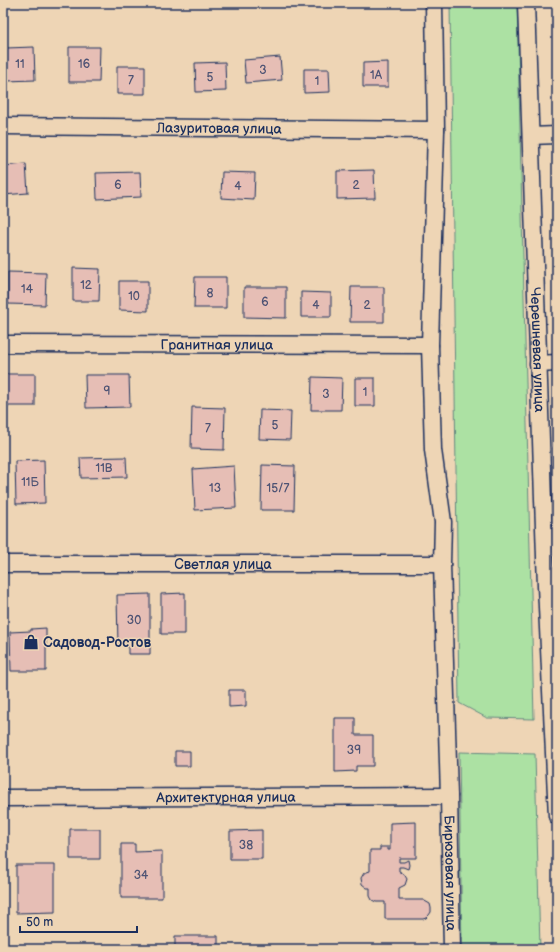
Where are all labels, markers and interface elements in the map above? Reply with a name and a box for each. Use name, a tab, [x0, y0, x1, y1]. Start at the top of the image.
house number: 11	[15, 57, 25, 72]
house number: 16	[78, 57, 90, 72]
house number: 3	[259, 63, 267, 78]
house number: 1А	[370, 68, 383, 83]
house number: 5	[207, 70, 214, 85]
house number: 7	[128, 73, 134, 88]
house number: 1	[315, 74, 319, 89]
street label: Лазуритовая улица	[155, 119, 283, 137]
house number: 6	[114, 178, 122, 193]
house number: 2	[352, 178, 360, 193]
house number: 4	[234, 179, 242, 194]
house number: 12	[80, 278, 92, 293]
house number: 14	[21, 282, 34, 297]
house number: 8	[207, 286, 214, 301]
street label: Черешневая улица	[527, 287, 549, 413]
house number: 10	[128, 289, 140, 304]
house number: 6	[261, 295, 269, 310]
house number: 4	[312, 298, 320, 313]
house number: 2	[363, 298, 371, 313]
street label: Гранитная улица	[161, 336, 274, 353]
house number: 9	[104, 384, 111, 399]
house number: 1	[363, 385, 367, 400]
house number: 3	[322, 387, 330, 402]
house number: 5	[272, 418, 279, 433]
house number: 7	[205, 421, 211, 436]
house number: 11В	[96, 461, 113, 476]
house number: 11Б	[21, 475, 39, 490]
house number: 13	[209, 481, 221, 496]
house number: 15/7	[267, 481, 290, 496]
street label: Светлая улица	[174, 556, 273, 573]
house number: 30	[127, 613, 141, 628]
shop icon: Садовод-Ростов	[22, 633, 40, 651]
place label: Садовод-Ростов	[43, 634, 151, 651]
house number: 39	[347, 743, 361, 758]
street label: Архитектурная улица	[155, 788, 297, 806]
street label: Бирюзовая улица	[441, 815, 460, 932]
house number: 38	[239, 838, 253, 853]
house number: 34	[134, 868, 149, 883]
scale bar	[20, 908, 137, 934]
text: 50 m	[26, 915, 53, 930]

